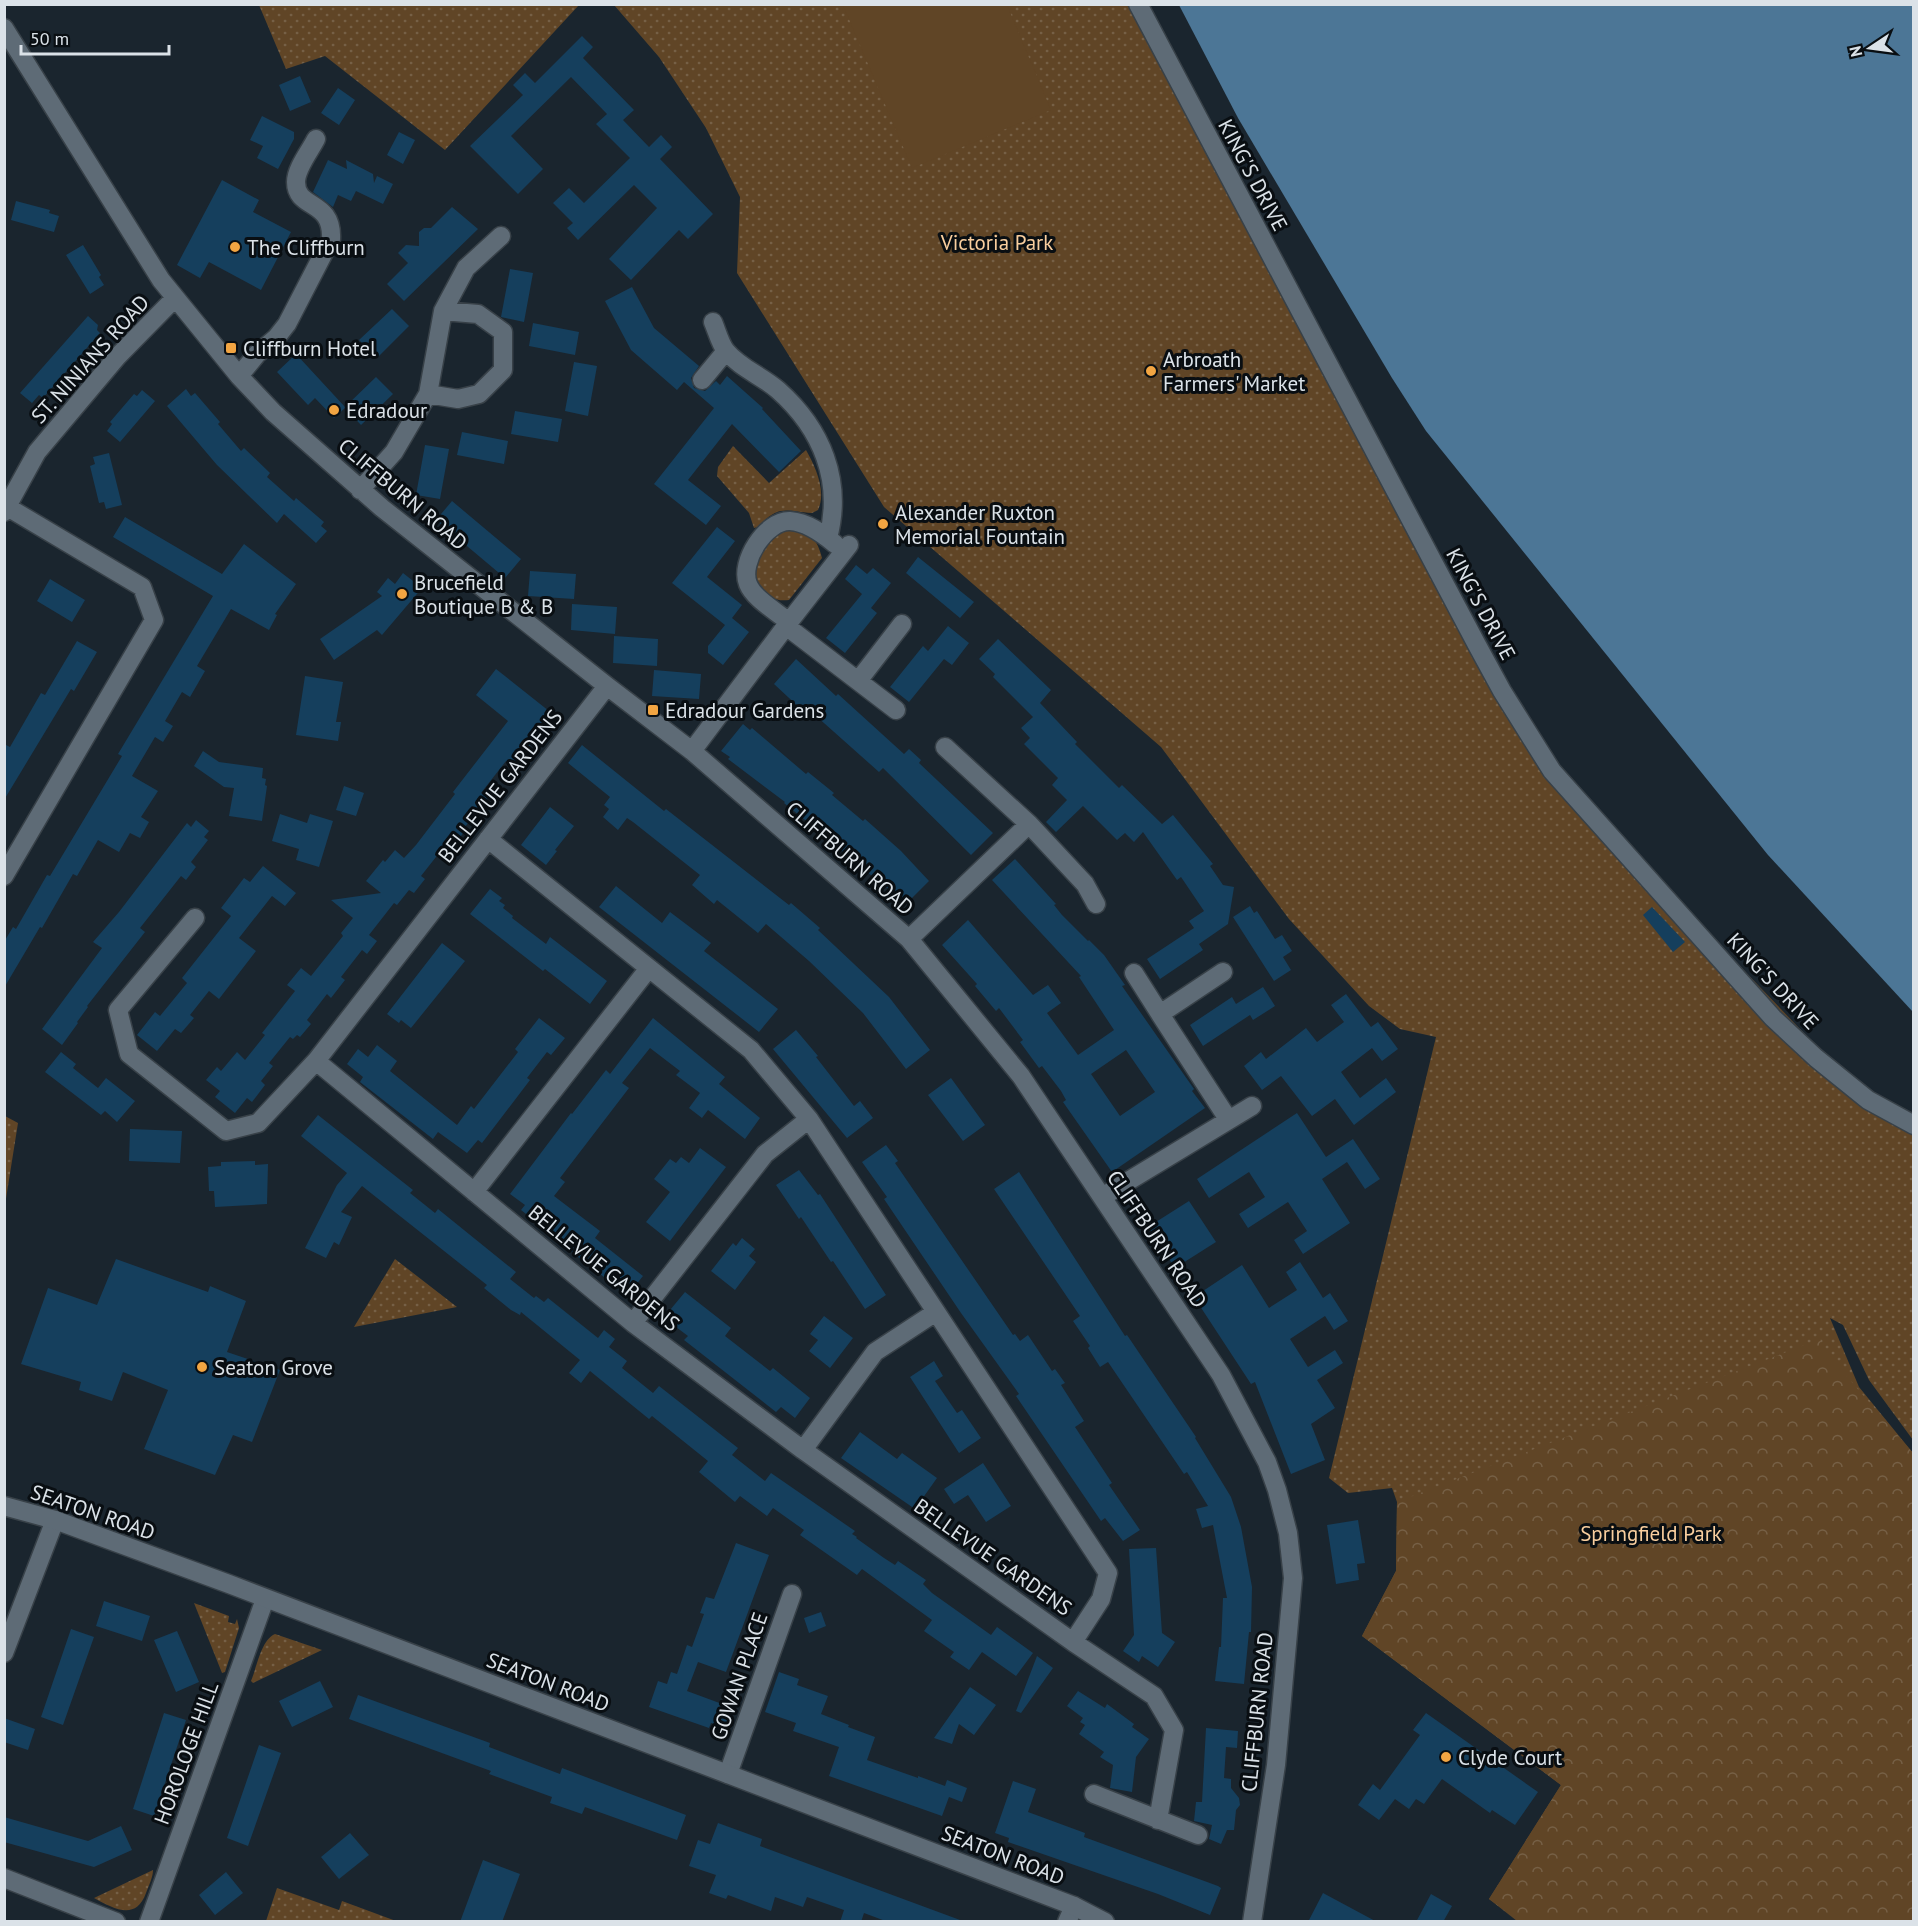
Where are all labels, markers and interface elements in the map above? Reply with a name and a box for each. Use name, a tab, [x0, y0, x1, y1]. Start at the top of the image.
scale bar	[21, 18, 170, 56]
north arrow	[1840, 18, 1900, 78]
text: 50 m	[30, 27, 69, 50]
text: N	[1844, 44, 1866, 59]
street label: KING'S DRIVE	[1212, 114, 1294, 236]
park label: Victoria Park	[940, 229, 1053, 256]
place label: The Cliffburn	[247, 234, 365, 261]
marker: The Cliffburn	[228, 240, 242, 254]
street label: ST. NINIANS ROAD	[25, 289, 155, 429]
place label: Cliffburn Hotel	[243, 335, 376, 362]
marker: Cliffburn Hotel	[224, 341, 238, 355]
place label: Arbroath Farmers' Market	[1163, 346, 1305, 397]
marker: Arbroath Farmers' Market	[1144, 364, 1158, 378]
place label: Edradour	[346, 397, 427, 424]
marker: Edradour	[327, 403, 341, 417]
street label: CLIFFBURN ROAD	[333, 432, 473, 556]
place label: Alexander Ruxton Memorial Fountain	[895, 499, 1065, 550]
marker: Alexander Ruxton Memorial Fountain	[876, 517, 890, 531]
street label: KING'S DRIVE	[1440, 543, 1522, 665]
place label: Brucefield Boutique B & B	[414, 569, 553, 620]
marker: Brucefield Boutique B & B	[395, 587, 409, 601]
place label: Edradour Gardens	[665, 697, 824, 724]
marker: Edradour Gardens	[646, 703, 660, 717]
street label: BELLEVUE GARDENS	[432, 704, 568, 868]
street label: CLIFFBURN ROAD	[781, 795, 919, 921]
street label: KING'S DRIVE	[1721, 927, 1825, 1035]
street label: CLIFFBURN ROAD	[1101, 1165, 1213, 1313]
street label: BELLEVUE GARDENS	[523, 1199, 685, 1337]
place label: Seaton Grove	[214, 1354, 333, 1381]
marker: Seaton Grove	[195, 1360, 209, 1374]
street label: SEATON ROAD	[27, 1478, 159, 1546]
street label: BELLEVUE GARDENS	[909, 1492, 1077, 1622]
park label: Springfield Park	[1580, 1520, 1722, 1547]
street label: GOWAN PLACE	[705, 1609, 773, 1743]
street label: CLIFFBURN ROAD	[1235, 1631, 1279, 1793]
street label: SEATON ROAD	[483, 1646, 613, 1718]
street label: HOROLOGE HILL	[148, 1678, 224, 1828]
place label: Clyde Court	[1458, 1744, 1562, 1771]
marker: Clyde Court	[1439, 1750, 1453, 1764]
street label: SEATON ROAD	[938, 1819, 1068, 1891]

